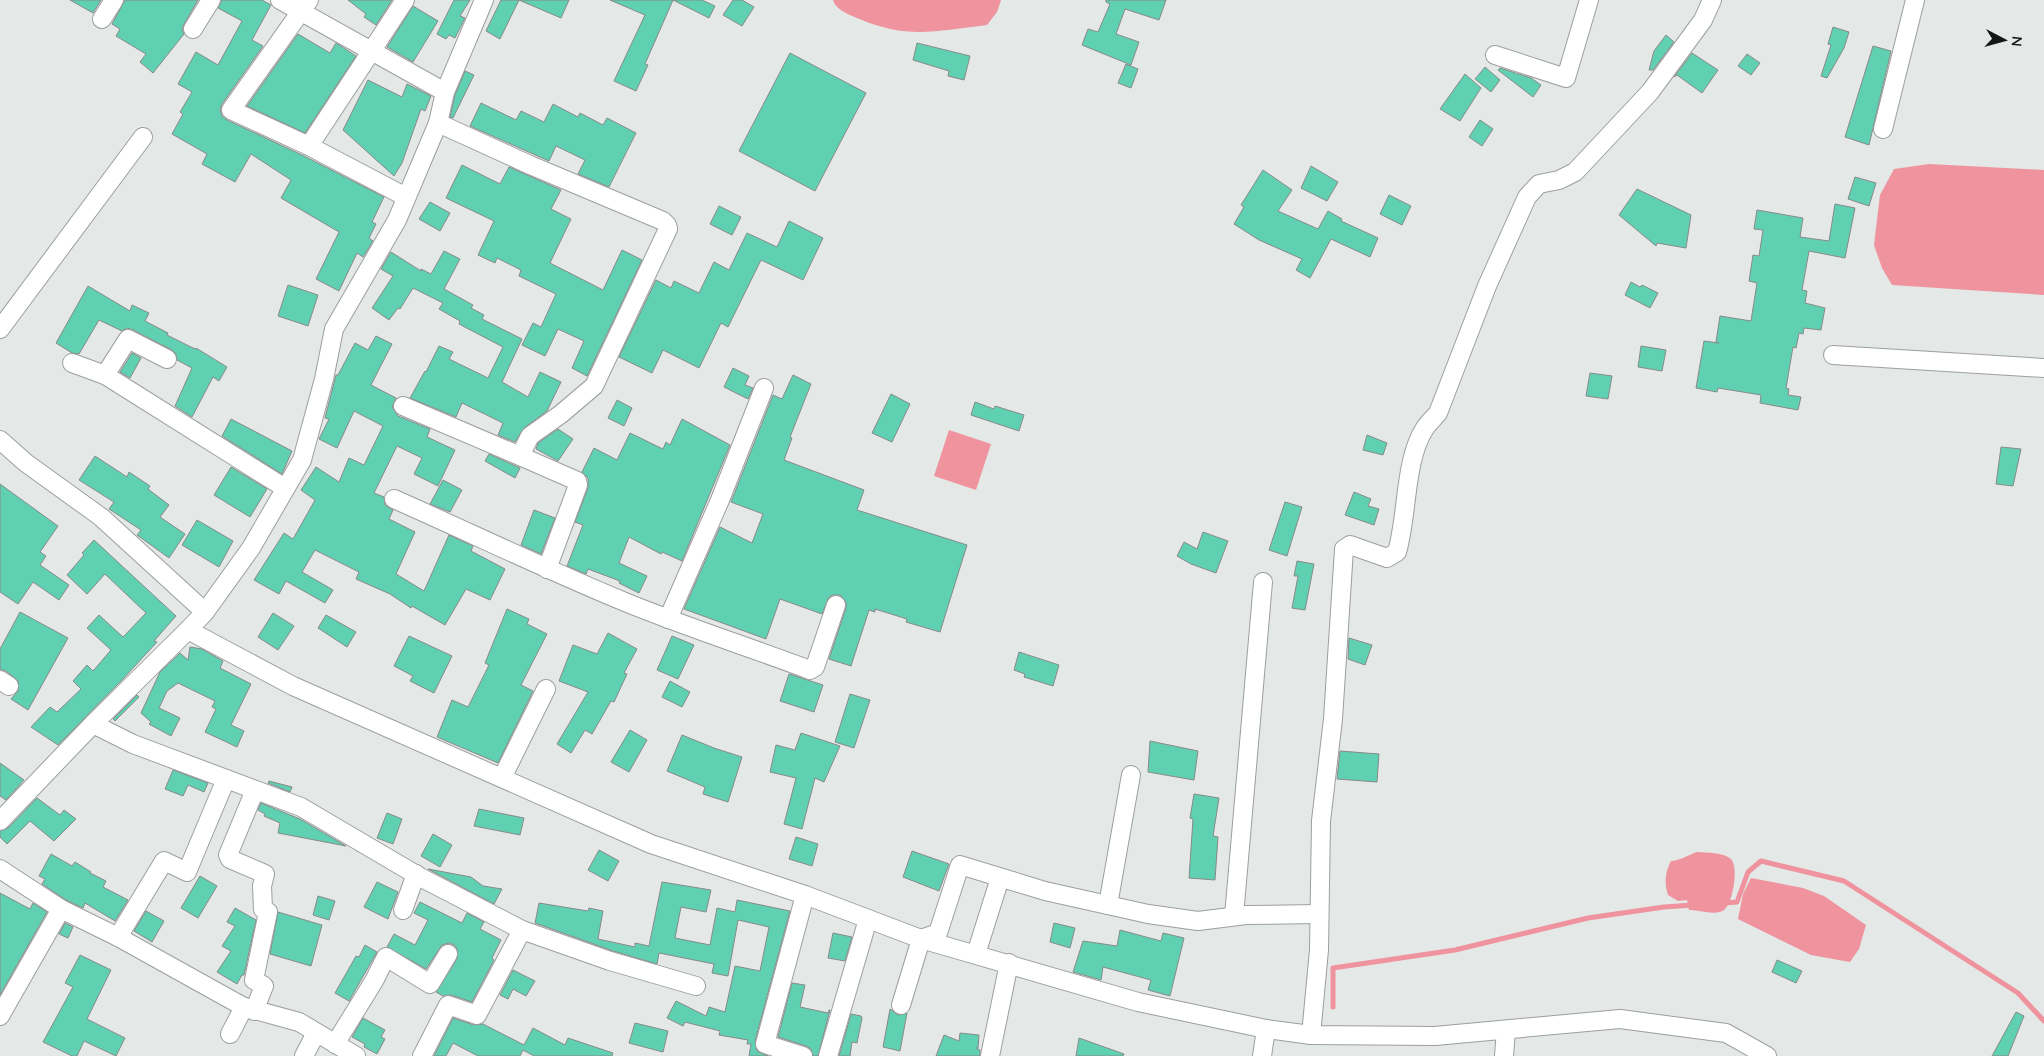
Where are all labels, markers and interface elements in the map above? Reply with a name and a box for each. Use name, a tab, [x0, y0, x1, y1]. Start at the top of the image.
north arrow	[1979, 15, 2029, 65]
text: N	[2007, 35, 2026, 47]

